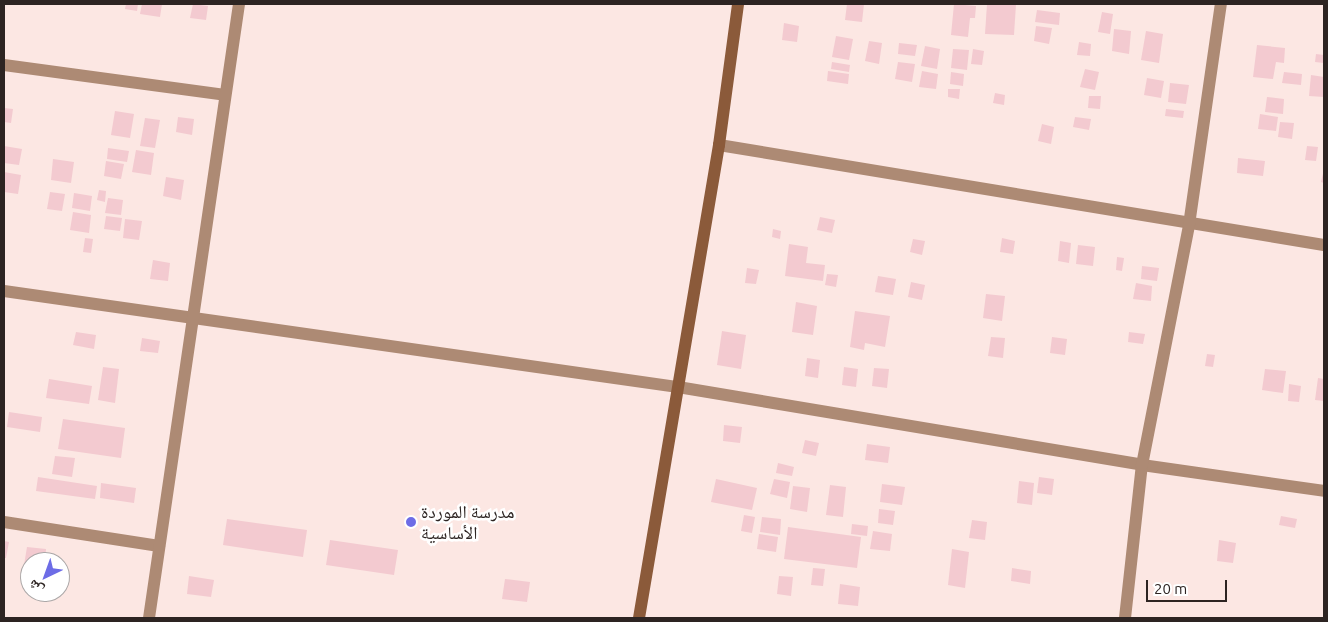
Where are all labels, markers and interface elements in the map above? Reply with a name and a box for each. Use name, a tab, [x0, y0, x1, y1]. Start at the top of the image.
place label: مدرسة الموردة الأساسية	[421, 501, 514, 544]
marker: مدرسة الموردة الأساسية	[405, 516, 417, 528]
north arrow	[20, 552, 70, 602]
scale bar	[1148, 570, 1229, 602]
text: ش	[25, 576, 47, 598]
text: 20 m	[1154, 580, 1187, 597]

